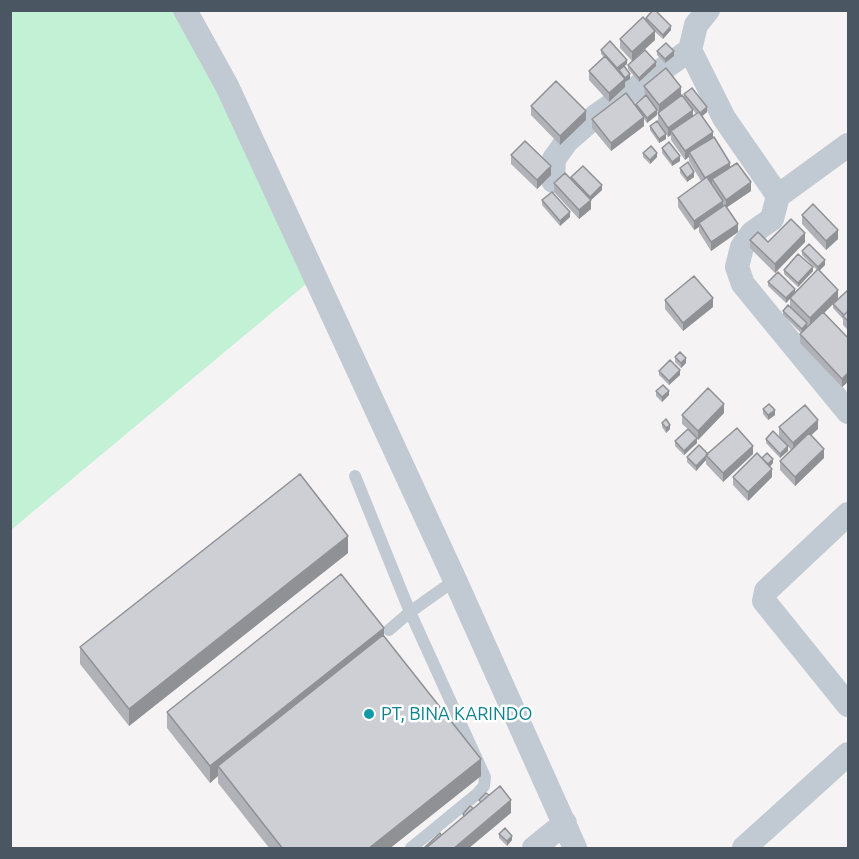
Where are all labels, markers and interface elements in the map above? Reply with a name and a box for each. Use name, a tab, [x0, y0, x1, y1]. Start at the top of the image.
place label: PT, BINA KARINDO	[381, 703, 533, 725]
marker: PT, BINA KARINDO	[362, 707, 376, 721]

